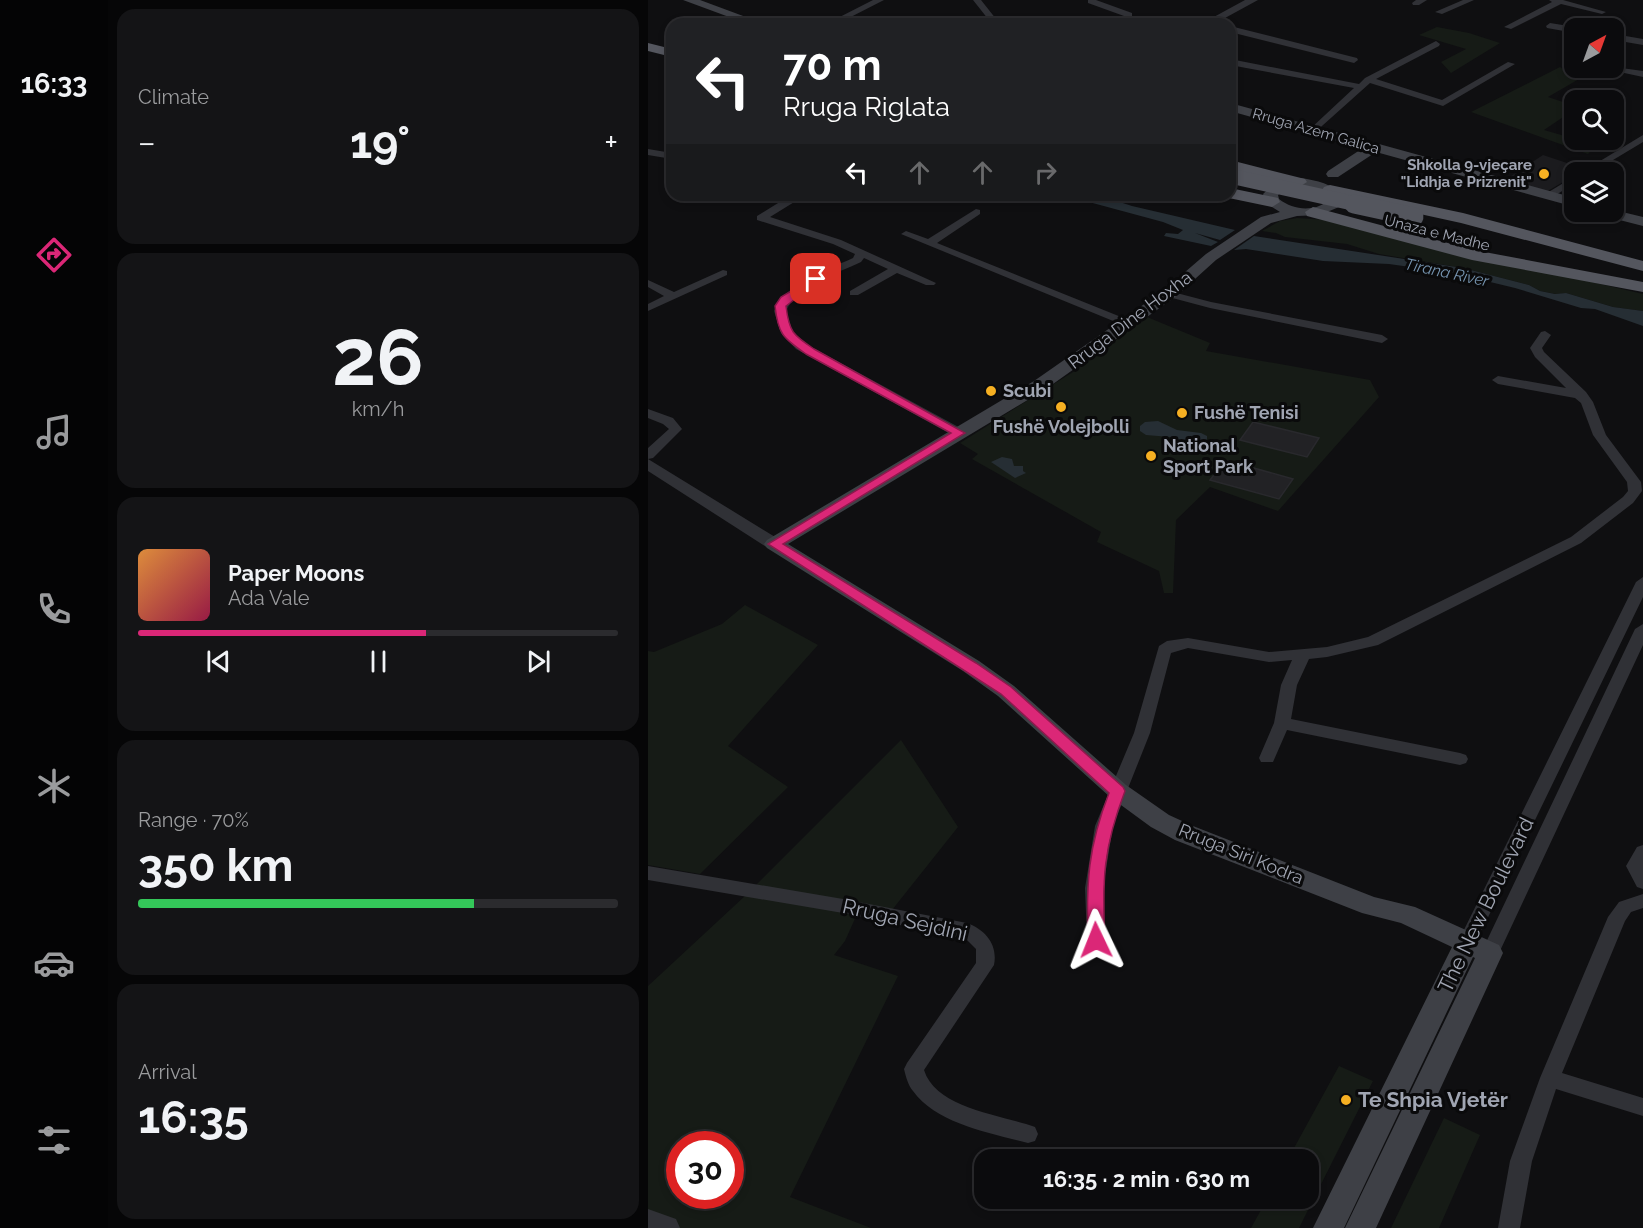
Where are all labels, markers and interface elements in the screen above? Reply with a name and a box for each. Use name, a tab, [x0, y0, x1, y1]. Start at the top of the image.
north arrow	[1564, 18, 1624, 78]
map controls	[1564, 18, 1624, 222]
text: 70 m	[783, 41, 882, 90]
icon: left	[684, 42, 762, 120]
text: 16:33	[21, 68, 87, 99]
text: Climate	[138, 85, 209, 109]
button: search	[1564, 90, 1624, 150]
text: Rruga Riglata	[783, 91, 950, 122]
street label: Rruga Azem Galica	[1250, 104, 1382, 158]
text: 19°	[350, 116, 410, 169]
text: −	[138, 123, 156, 162]
text: +	[604, 123, 618, 162]
icon: left	[840, 156, 873, 189]
icon: ahead	[903, 156, 936, 189]
icon: ahead	[966, 156, 999, 189]
icon: right	[1029, 156, 1062, 189]
place label: Shkolla 9-vjeçare "Lidhja e Prizrenit"	[1400, 156, 1532, 191]
button: layers	[1564, 162, 1624, 222]
marker: Shkolla 9-vjeçare "Lidhja e Prizrenit"	[1537, 167, 1551, 181]
street label: Unaza e Madhe	[1382, 211, 1492, 255]
icon: directions	[33, 234, 75, 276]
pin	[790, 253, 841, 304]
water label: Tirana River	[1403, 254, 1491, 291]
icon: arrive	[799, 262, 832, 295]
street label: Rruga Dine Hoxha	[1064, 266, 1196, 373]
text: 26	[332, 312, 424, 403]
place label: Scubi	[1003, 380, 1051, 401]
marker: Scubi	[984, 384, 998, 398]
text: km/h	[352, 397, 404, 421]
marker: Fushë Volejbolli	[1054, 400, 1068, 414]
place label: Fushë Tenisi	[1194, 402, 1299, 423]
marker: Fushë Tenisi	[1175, 406, 1189, 420]
icon: music	[33, 411, 75, 453]
place label: Fushë Volejbolli	[993, 416, 1129, 437]
place label: National Sport Park	[1163, 435, 1254, 477]
marker: National Sport Park	[1144, 449, 1158, 463]
text: Paper Moons	[228, 560, 364, 586]
text: Ada Vale	[228, 586, 310, 610]
icon: phone	[33, 588, 75, 630]
icon: previous	[202, 645, 235, 678]
icon: pause	[362, 645, 395, 678]
icon: next	[522, 645, 555, 678]
icon: climate	[33, 765, 75, 807]
text: Range · 70%	[138, 808, 249, 832]
street label: The New Boulevard	[1432, 813, 1539, 996]
street label: Rruga Siri Kodra	[1176, 819, 1307, 888]
text: 350 km	[138, 839, 293, 892]
street label: Rruga Sejdini	[840, 893, 970, 946]
position arrow	[1064, 908, 1128, 972]
icon: car	[33, 942, 75, 984]
text: Arrival	[138, 1060, 197, 1084]
place label: Te Shpia Vjetër	[1358, 1087, 1508, 1112]
text: 16:35	[138, 1091, 249, 1144]
marker: Te Shpia Vjetër	[1339, 1093, 1353, 1107]
icon: filters	[33, 1119, 75, 1161]
speed limit sign: 30	[666, 1131, 744, 1209]
text: 16:35 · 2 min · 630 m	[1043, 1166, 1250, 1192]

